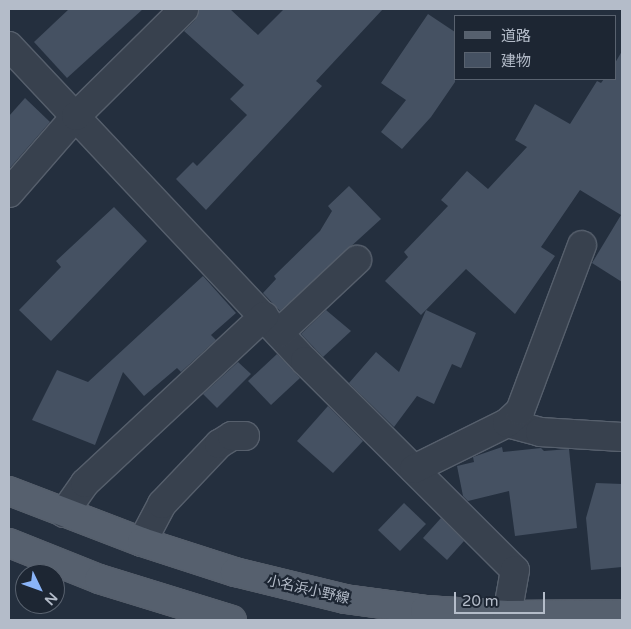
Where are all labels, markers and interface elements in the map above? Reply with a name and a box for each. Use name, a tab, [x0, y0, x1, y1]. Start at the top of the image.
legend	[454, 15, 616, 80]
text: 道路	[501, 27, 531, 45]
text: 建物	[501, 52, 531, 70]
north arrow	[15, 564, 65, 614]
street label: 小名浜小野線	[265, 572, 351, 608]
scale bar	[456, 582, 547, 614]
text: N	[41, 589, 61, 609]
text: 20 m	[462, 592, 499, 610]

